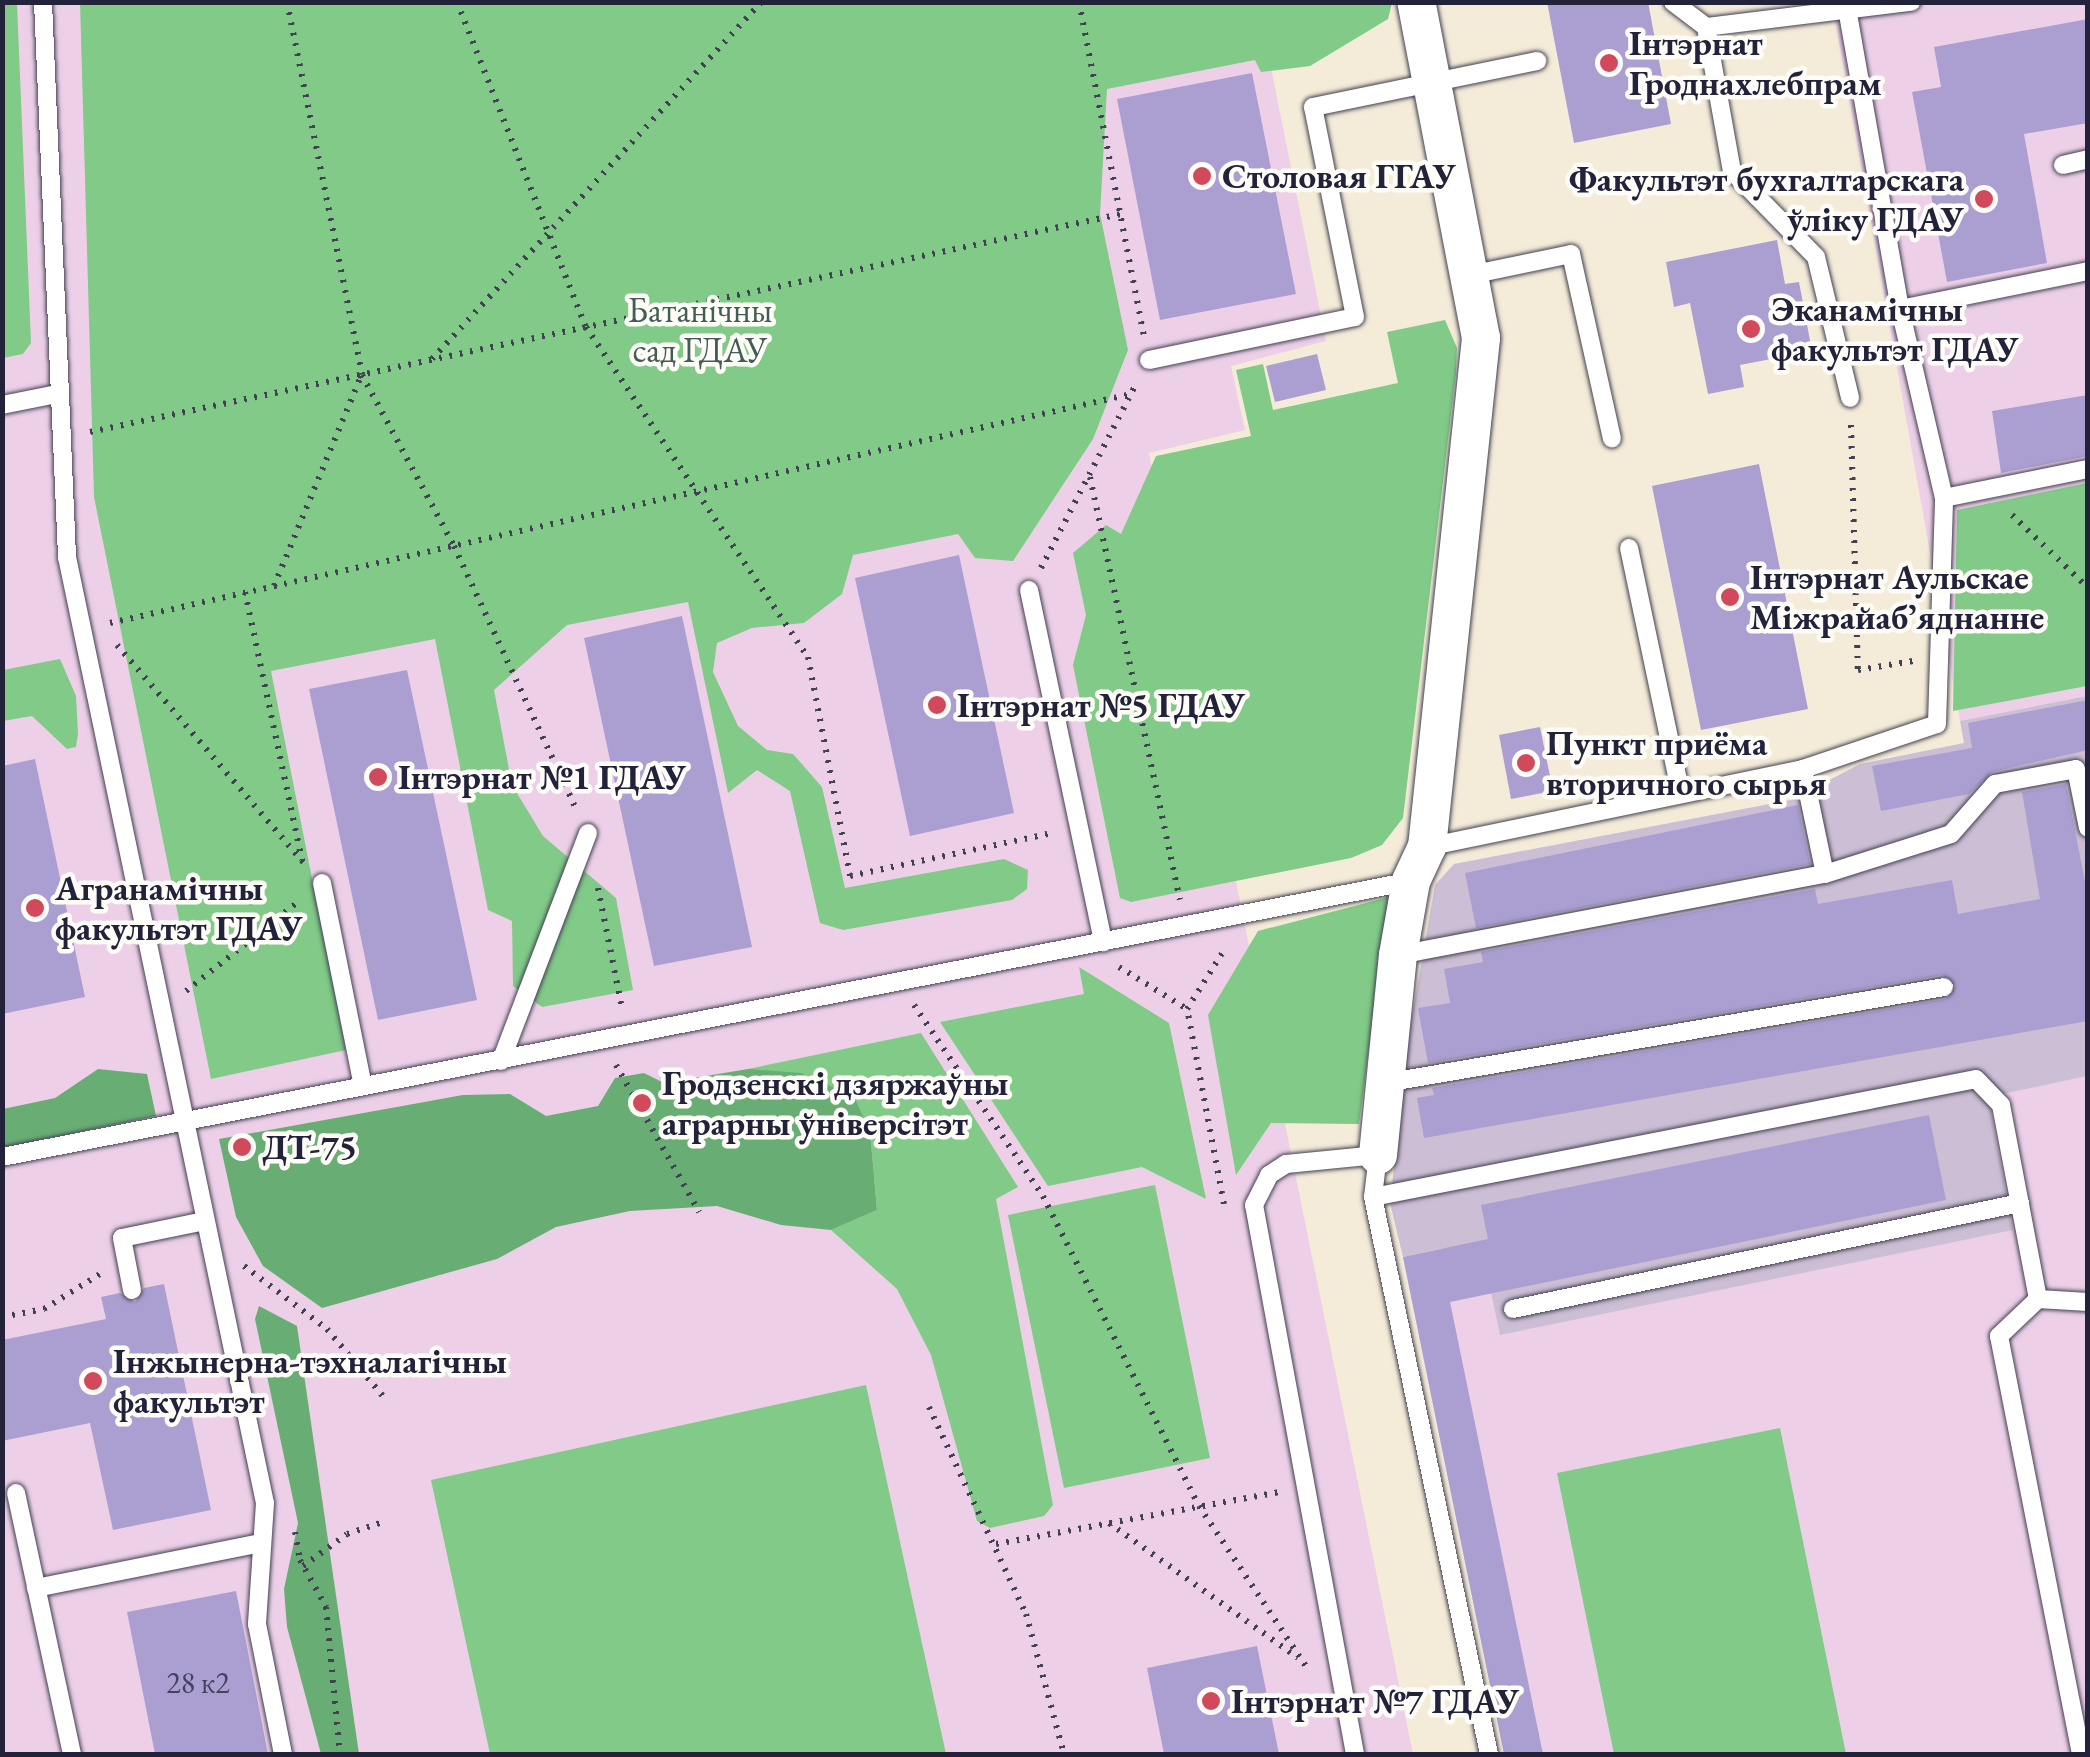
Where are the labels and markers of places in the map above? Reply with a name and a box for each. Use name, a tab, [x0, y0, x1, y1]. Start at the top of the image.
place label: Інтэрнат Гроднахлебпрам	[1629, 22, 1882, 104]
marker: Інтэрнат Гроднахлебпрам	[1598, 52, 1620, 74]
place label: Столовая ГГАУ	[1222, 155, 1456, 197]
place label: Факультэт бухгалтарскага ўліку ГДАУ	[1569, 158, 1964, 240]
marker: Столовая ГГАУ	[1191, 165, 1213, 187]
marker: Факультэт бухгалтарскага ўліку ГДАУ	[1973, 188, 1995, 210]
place label: Эканамічны факультэт ГДАУ	[1771, 288, 2019, 370]
marker: Эканамічны факультэт ГДАУ	[1740, 318, 1762, 340]
place label: Інтэрнат Аульскае Міжрайабʼяднанне	[1750, 556, 2044, 638]
marker: Інтэрнат Аульскае Міжрайабʼяднанне	[1719, 586, 1741, 608]
place label: Інтэрнат №5 ГДАУ	[957, 684, 1245, 726]
marker: Інтэрнат №5 ГДАУ	[926, 694, 948, 716]
place label: Пункт приёма вторичного сырья	[1546, 722, 1827, 804]
marker: Пункт приёма вторичного сырья	[1515, 752, 1537, 774]
place label: Інтэрнат №1 ГДАУ	[398, 756, 686, 798]
marker: Інтэрнат №1 ГДАУ	[367, 766, 389, 788]
place label: Агранамічны факультэт ГДАУ	[55, 867, 303, 949]
marker: Агранамічны факультэт ГДАУ	[24, 897, 46, 919]
place label: Гродзенскі дзяржаўны аграрны ўніверсітэт	[662, 1062, 1008, 1144]
marker: Гродзенскі дзяржаўны аграрны ўніверсітэт	[631, 1092, 653, 1114]
place label: ДТ-75	[262, 1126, 357, 1168]
marker: ДТ-75	[231, 1136, 253, 1158]
place label: Інжынерна-тэхналагічны факультэт	[113, 1340, 507, 1422]
marker: Інжынерна-тэхналагічны факультэт	[82, 1370, 104, 1392]
place label: Інтэрнат №7 ГДАУ	[1231, 1680, 1519, 1722]
marker: Інтэрнат №7 ГДАУ	[1200, 1690, 1222, 1712]

